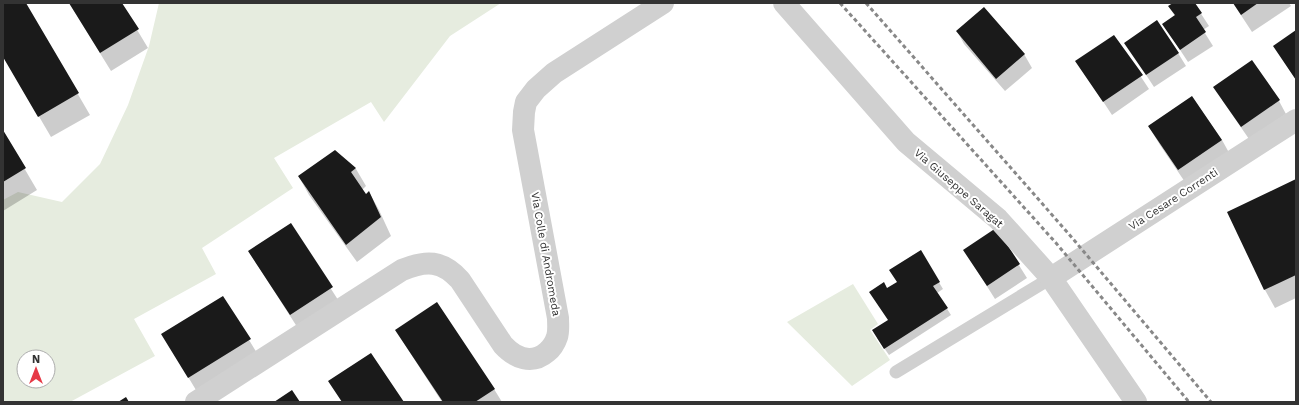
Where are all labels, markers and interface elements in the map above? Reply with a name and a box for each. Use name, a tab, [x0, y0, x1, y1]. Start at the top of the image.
street label: Via Giuseppe Saragat	[912, 146, 1006, 231]
street label: Via Cesare Correnti	[1126, 166, 1220, 233]
street label: Via Colle di Andromeda	[528, 191, 563, 317]
north arrow	[16, 349, 56, 389]
text: N	[32, 353, 40, 366]

